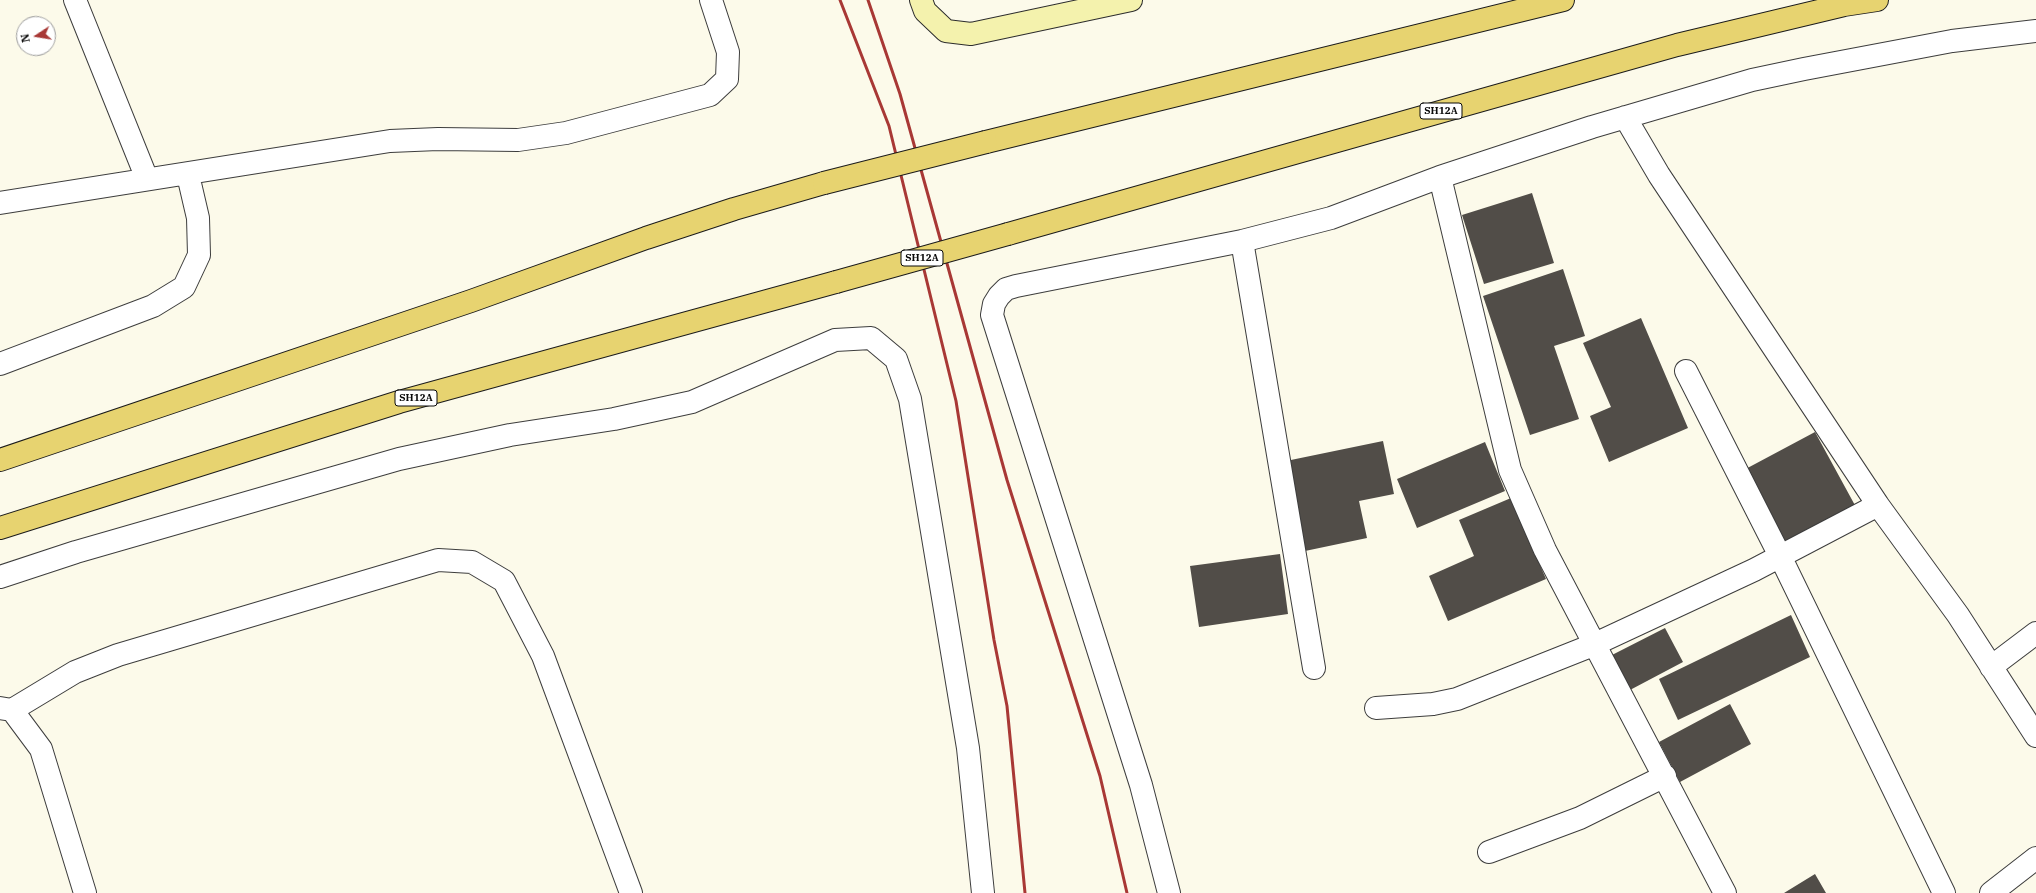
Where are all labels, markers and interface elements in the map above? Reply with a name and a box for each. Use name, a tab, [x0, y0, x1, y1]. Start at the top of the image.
north arrow	[16, 16, 56, 56]
text: N	[17, 33, 33, 44]
road number: SH12A	[1420, 103, 1462, 119]
road number: SH12A	[901, 250, 943, 266]
road number: SH12A	[395, 390, 437, 406]

